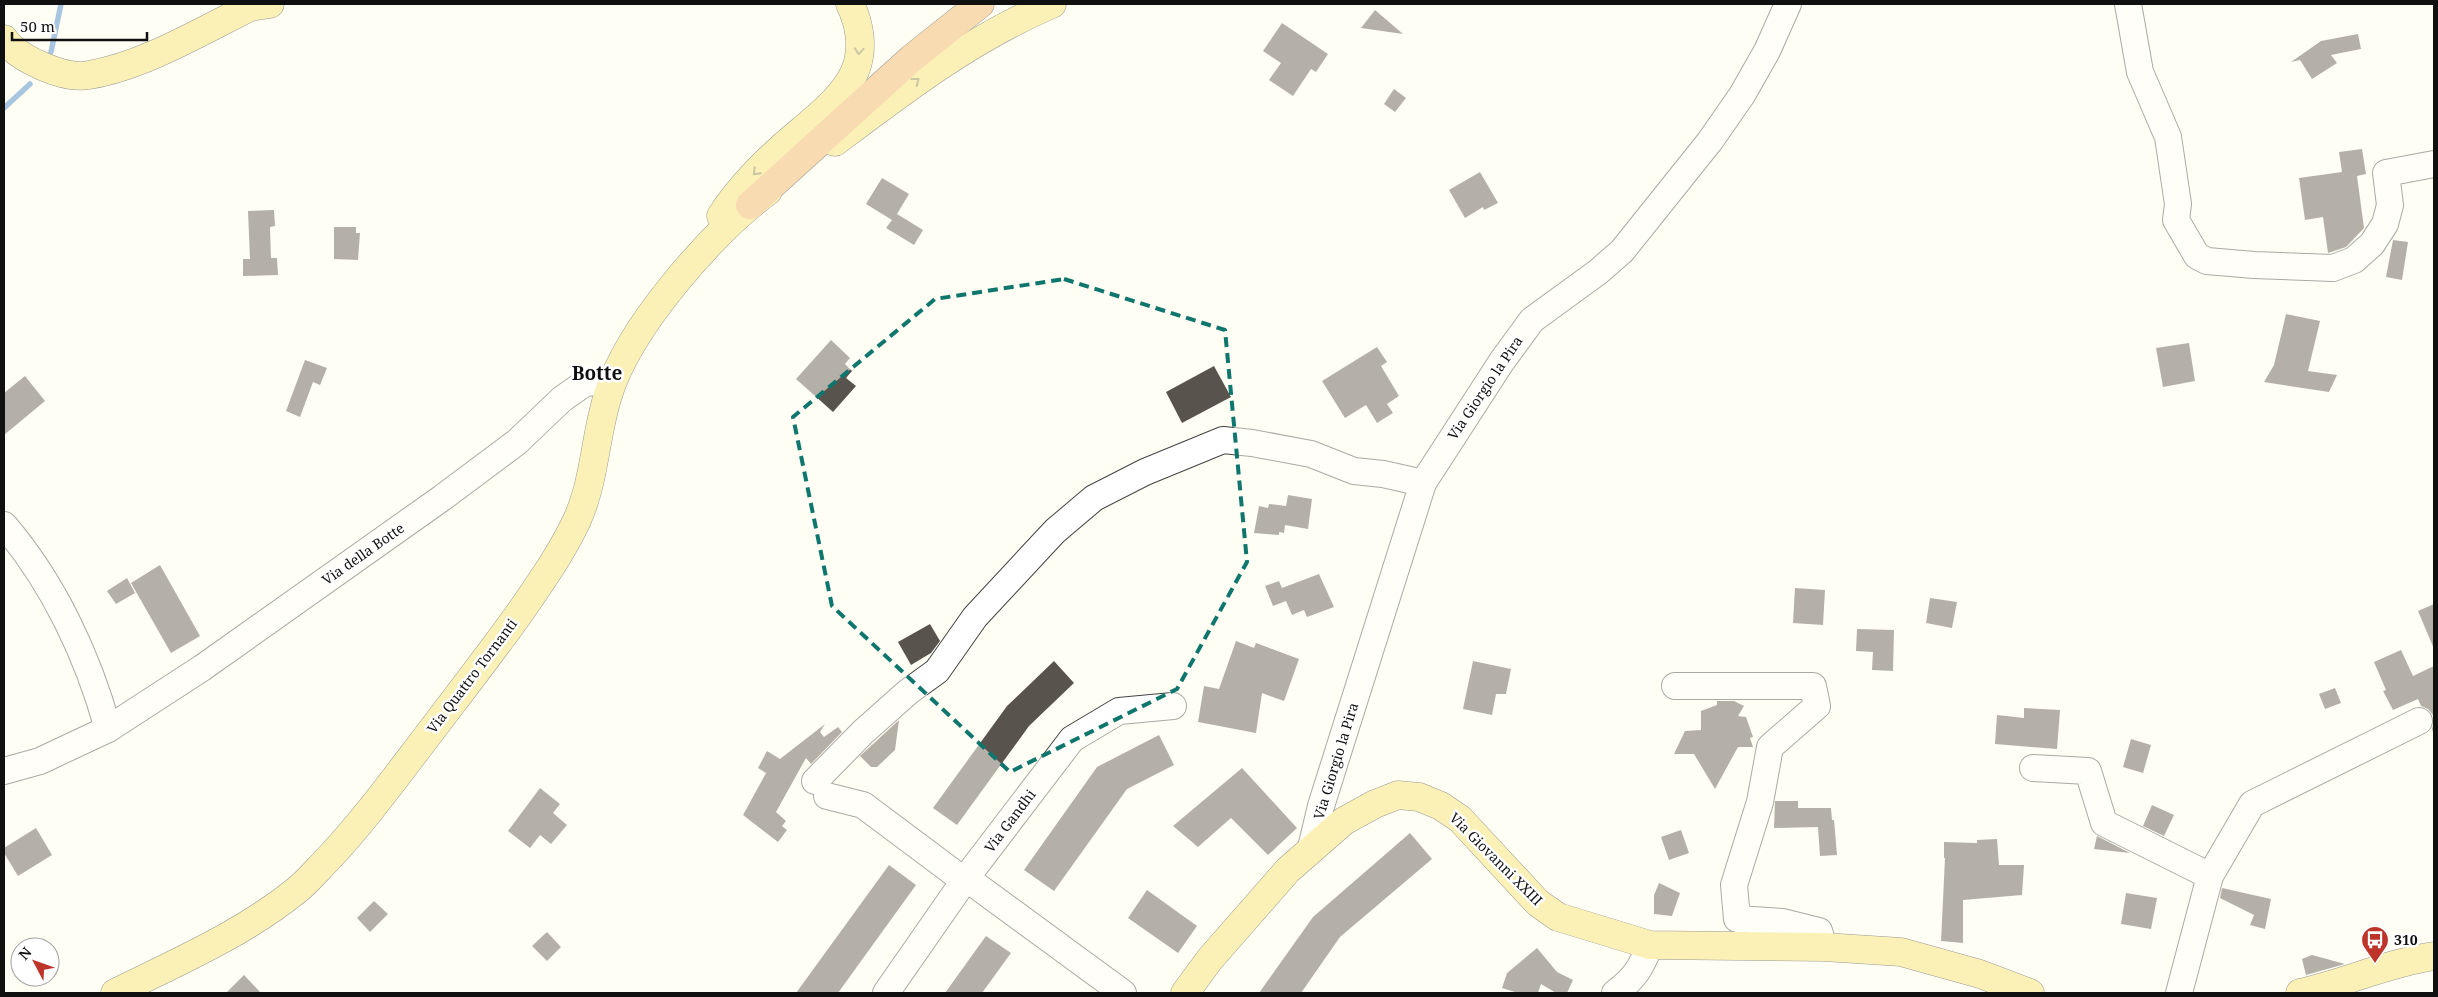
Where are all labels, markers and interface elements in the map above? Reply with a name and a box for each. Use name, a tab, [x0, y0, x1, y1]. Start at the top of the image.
scale bar	[12, 10, 148, 42]
text: 50 m	[20, 16, 55, 36]
one-way arrow	[854, 47, 865, 55]
one-way arrow	[910, 79, 919, 87]
one-way arrow	[753, 166, 762, 175]
street label: Via Giorgio la Pira	[1443, 332, 1526, 443]
district label: Botte	[572, 360, 622, 386]
street label: Via della Botte	[318, 518, 408, 589]
street label: Via Quattro Tornanti	[422, 614, 521, 737]
street label: Via Giorgio la Pira	[1309, 700, 1362, 822]
street label: Via Gandhi	[980, 785, 1040, 856]
street label: Via Giovanni XXIII	[1446, 808, 1547, 909]
bus stop icon: 310	[2360, 925, 2390, 964]
place label: 310	[2394, 930, 2418, 949]
north arrow	[10, 937, 60, 987]
text: N	[14, 943, 36, 964]

